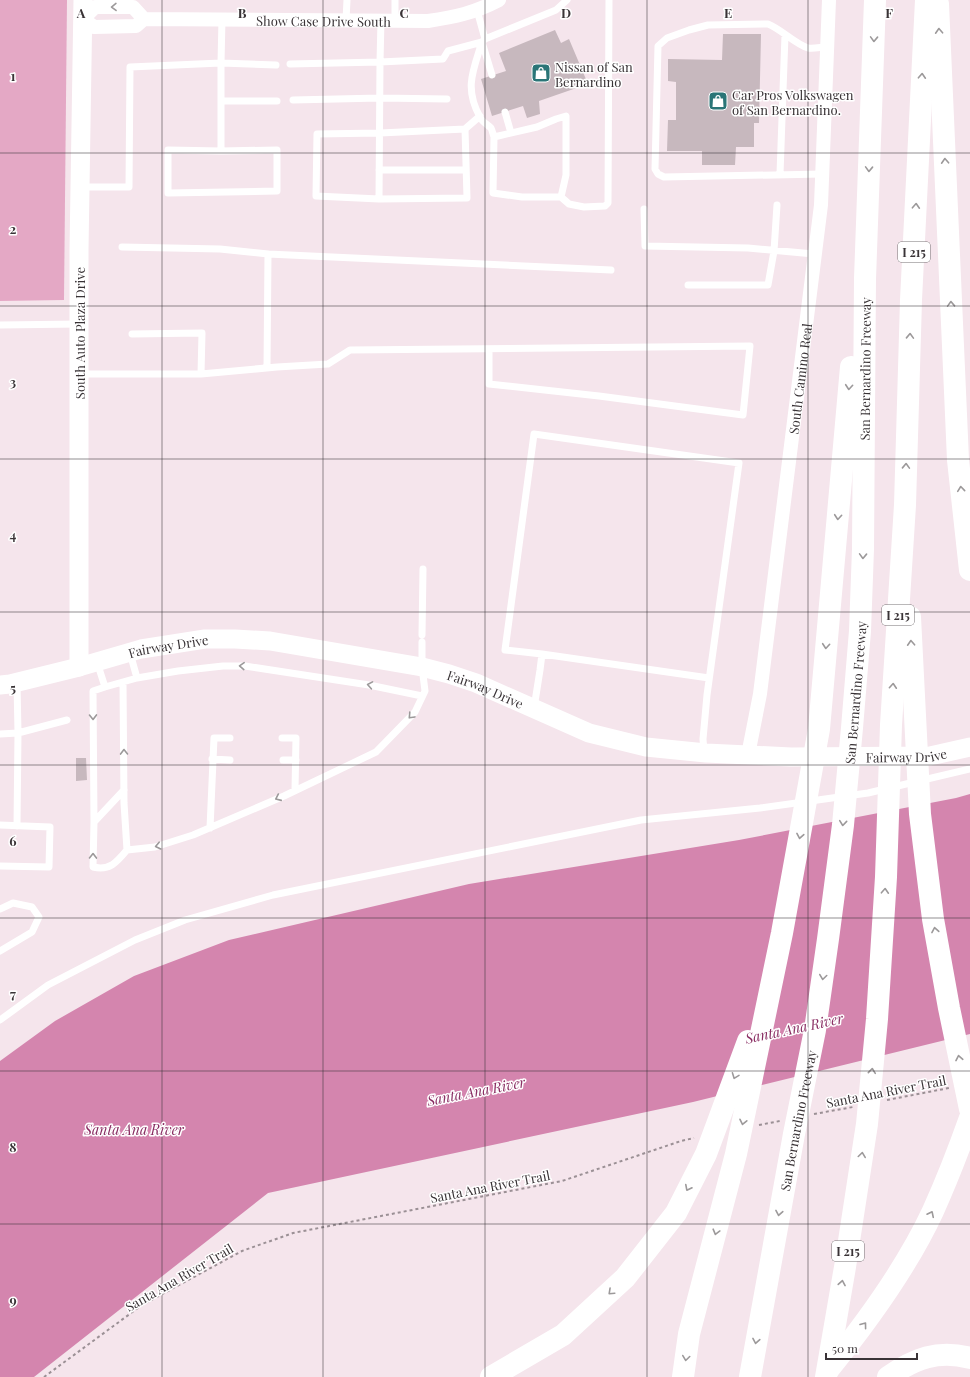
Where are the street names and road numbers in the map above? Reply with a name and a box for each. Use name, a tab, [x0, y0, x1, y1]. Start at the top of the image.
street label: Show Case Drive South	[256, 11, 391, 29]
road number: I 215	[898, 242, 930, 262]
street label: South Auto Plaza Drive	[71, 266, 88, 399]
street label: San Bernardino Freeway	[855, 297, 873, 440]
street label: South Camino Real	[784, 322, 815, 435]
road number: I 215	[882, 605, 914, 625]
street label: San Bernardino Freeway	[840, 620, 869, 765]
street label: Fairway Drive	[126, 630, 210, 661]
street label: Fairway Drive	[445, 666, 527, 712]
street label: Fairway Drive	[866, 744, 949, 765]
street label: San Bernardino Freeway	[775, 1048, 819, 1192]
street label: Santa Ana River Trail	[825, 1071, 948, 1111]
street label: Santa Ana River Trail	[429, 1166, 552, 1206]
street label: Santa Ana River Trail	[122, 1239, 236, 1315]
road number: I 215	[832, 1241, 864, 1261]

